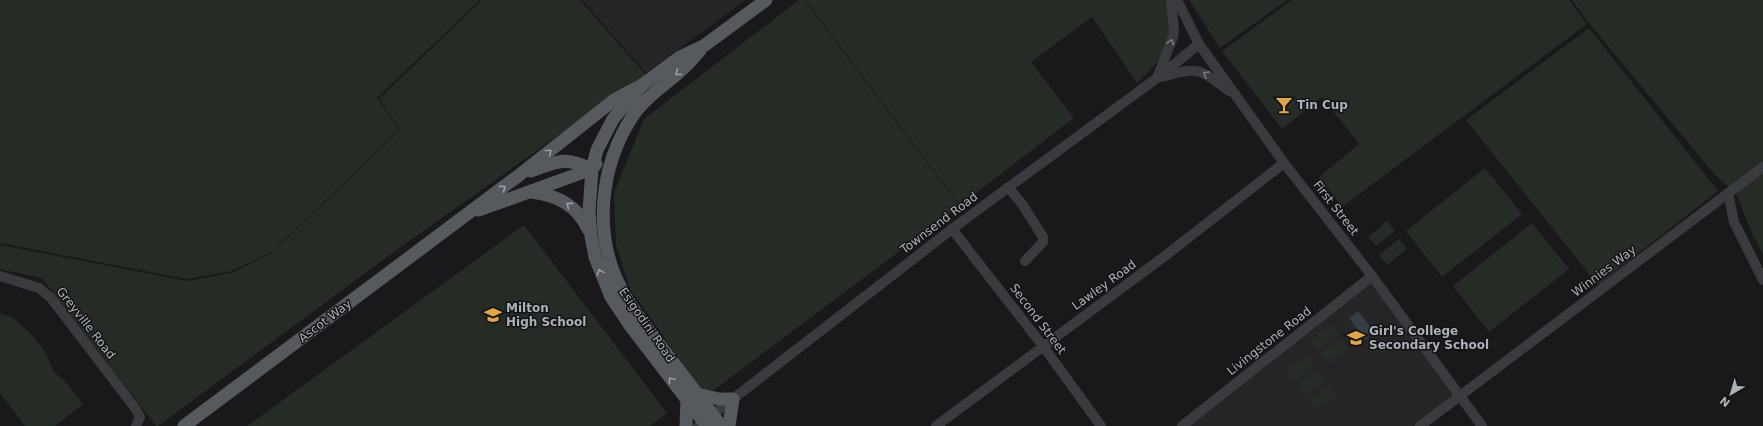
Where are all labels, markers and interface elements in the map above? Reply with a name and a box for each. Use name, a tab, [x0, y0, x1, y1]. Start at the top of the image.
one-way arrow	[1166, 38, 1175, 45]
one-way arrow	[675, 68, 682, 75]
one-way arrow	[1203, 72, 1210, 79]
bar icon: Tin Cup	[1274, 95, 1294, 115]
place label: Tin Cup	[1297, 98, 1348, 112]
one-way arrow	[544, 150, 551, 157]
street label: First Street	[1310, 178, 1362, 238]
one-way arrow	[498, 185, 505, 192]
street label: Townsend Road	[897, 189, 980, 257]
one-way arrow	[567, 203, 574, 210]
street label: Winnies Way	[1569, 242, 1639, 300]
street label: Lawley Road	[1069, 257, 1139, 313]
one-way arrow	[596, 268, 605, 275]
street label: Second Street	[1007, 281, 1069, 357]
street label: Greyville Road	[54, 284, 118, 362]
street label: Esigodini Road	[616, 285, 678, 365]
street label: Ascot Way	[296, 297, 354, 345]
place label: Milton High School	[506, 301, 586, 329]
street label: Livingstone Road	[1224, 304, 1314, 378]
school or university icon: Milton High School	[483, 305, 503, 325]
place label: Girl's College Secondary School	[1369, 324, 1489, 352]
school or university icon: Girl's College Secondary School	[1346, 328, 1366, 348]
north arrow	[1711, 374, 1751, 414]
one-way arrow	[669, 377, 676, 384]
text: N	[1718, 394, 1733, 409]

